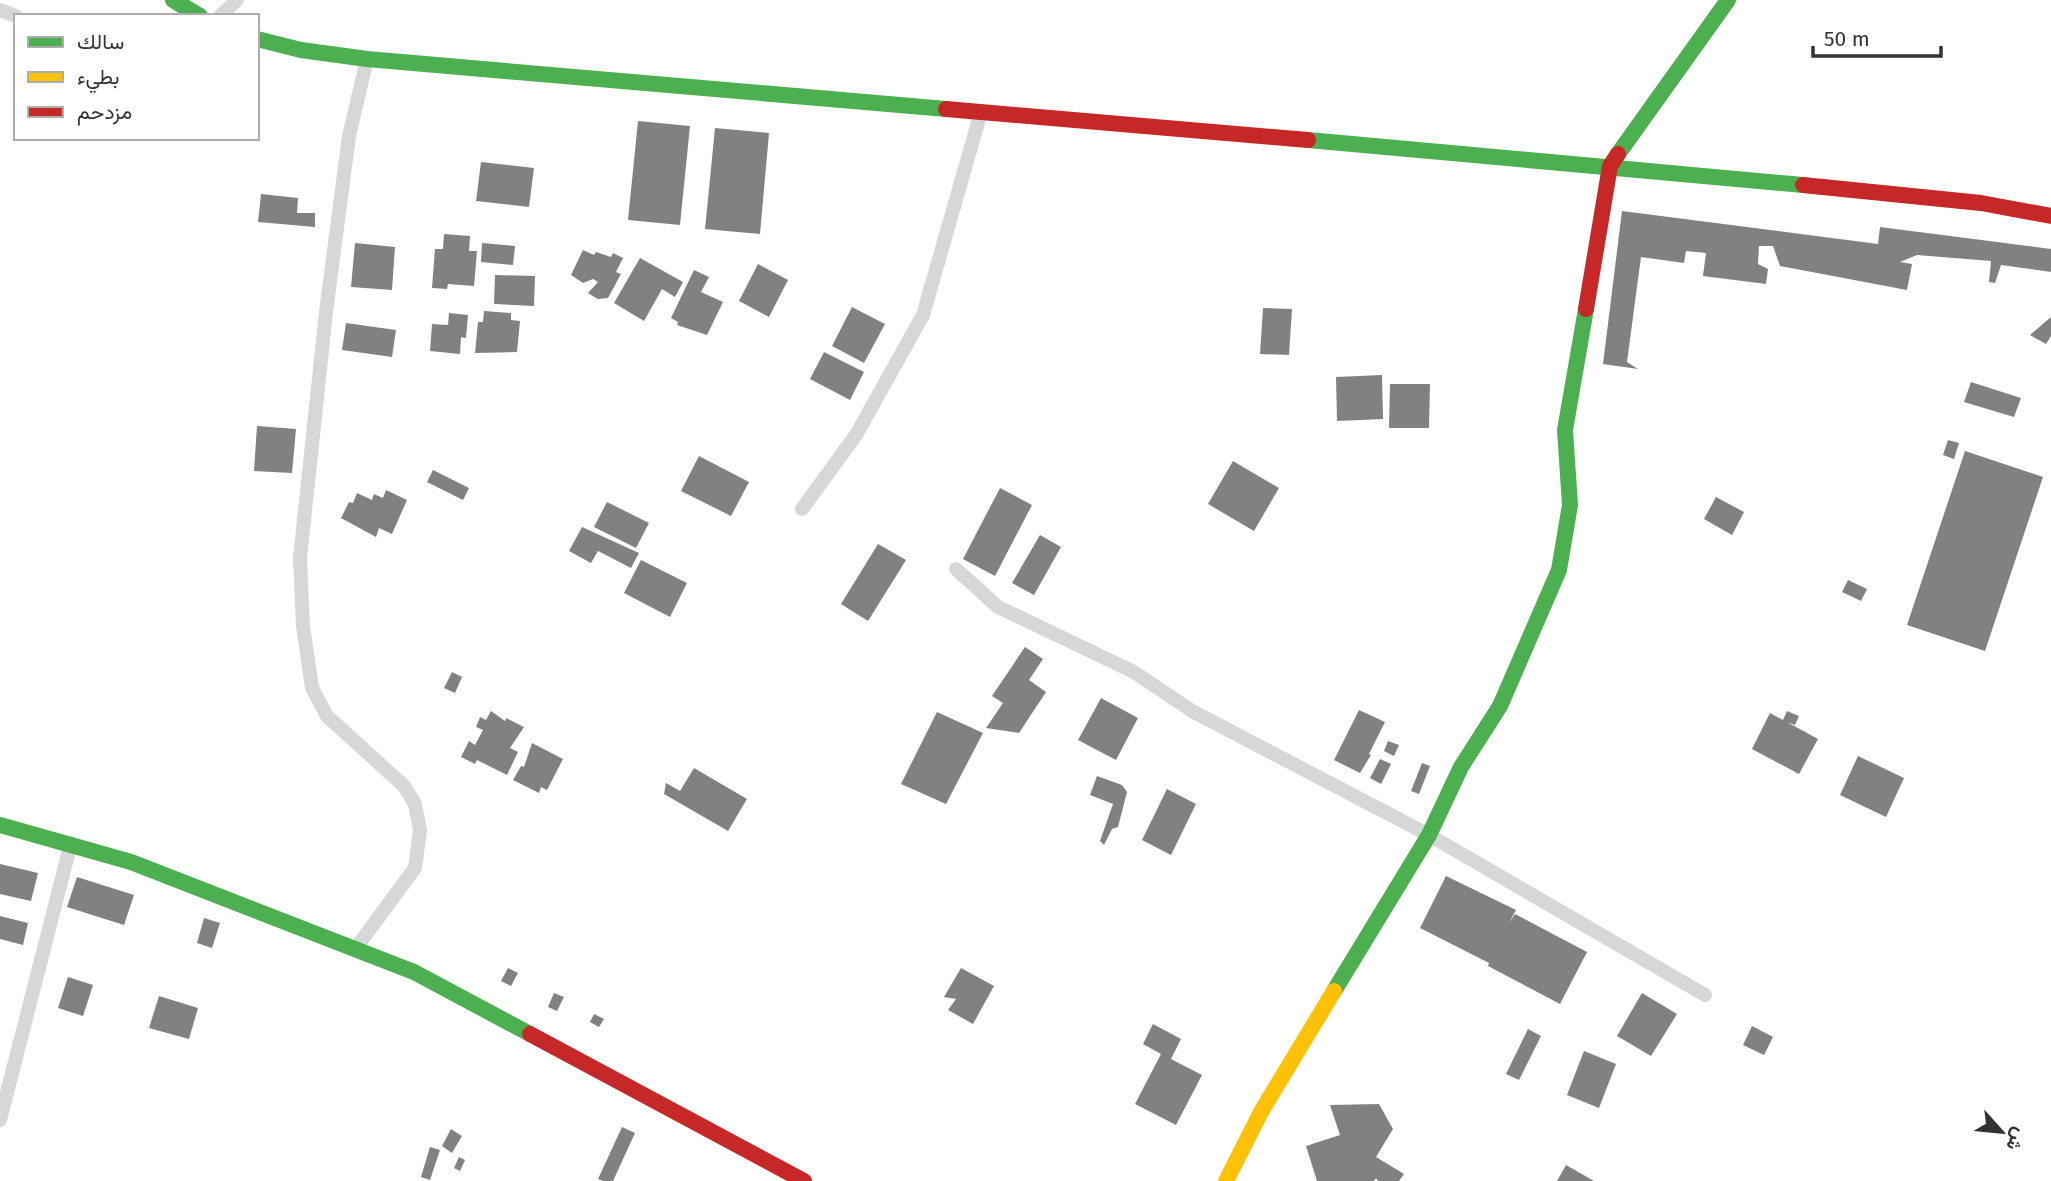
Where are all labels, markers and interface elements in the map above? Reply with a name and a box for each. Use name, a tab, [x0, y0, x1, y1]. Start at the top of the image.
legend	[14, 14, 259, 140]
scale bar	[1813, 14, 1941, 58]
text: 50 m	[1824, 26, 1870, 52]
text: سالك	[77, 29, 124, 55]
text: بطيء	[77, 64, 120, 94]
text: مزدحم	[77, 99, 132, 126]
north arrow	[1967, 1097, 2037, 1167]
text: ش	[2001, 1124, 2032, 1155]

